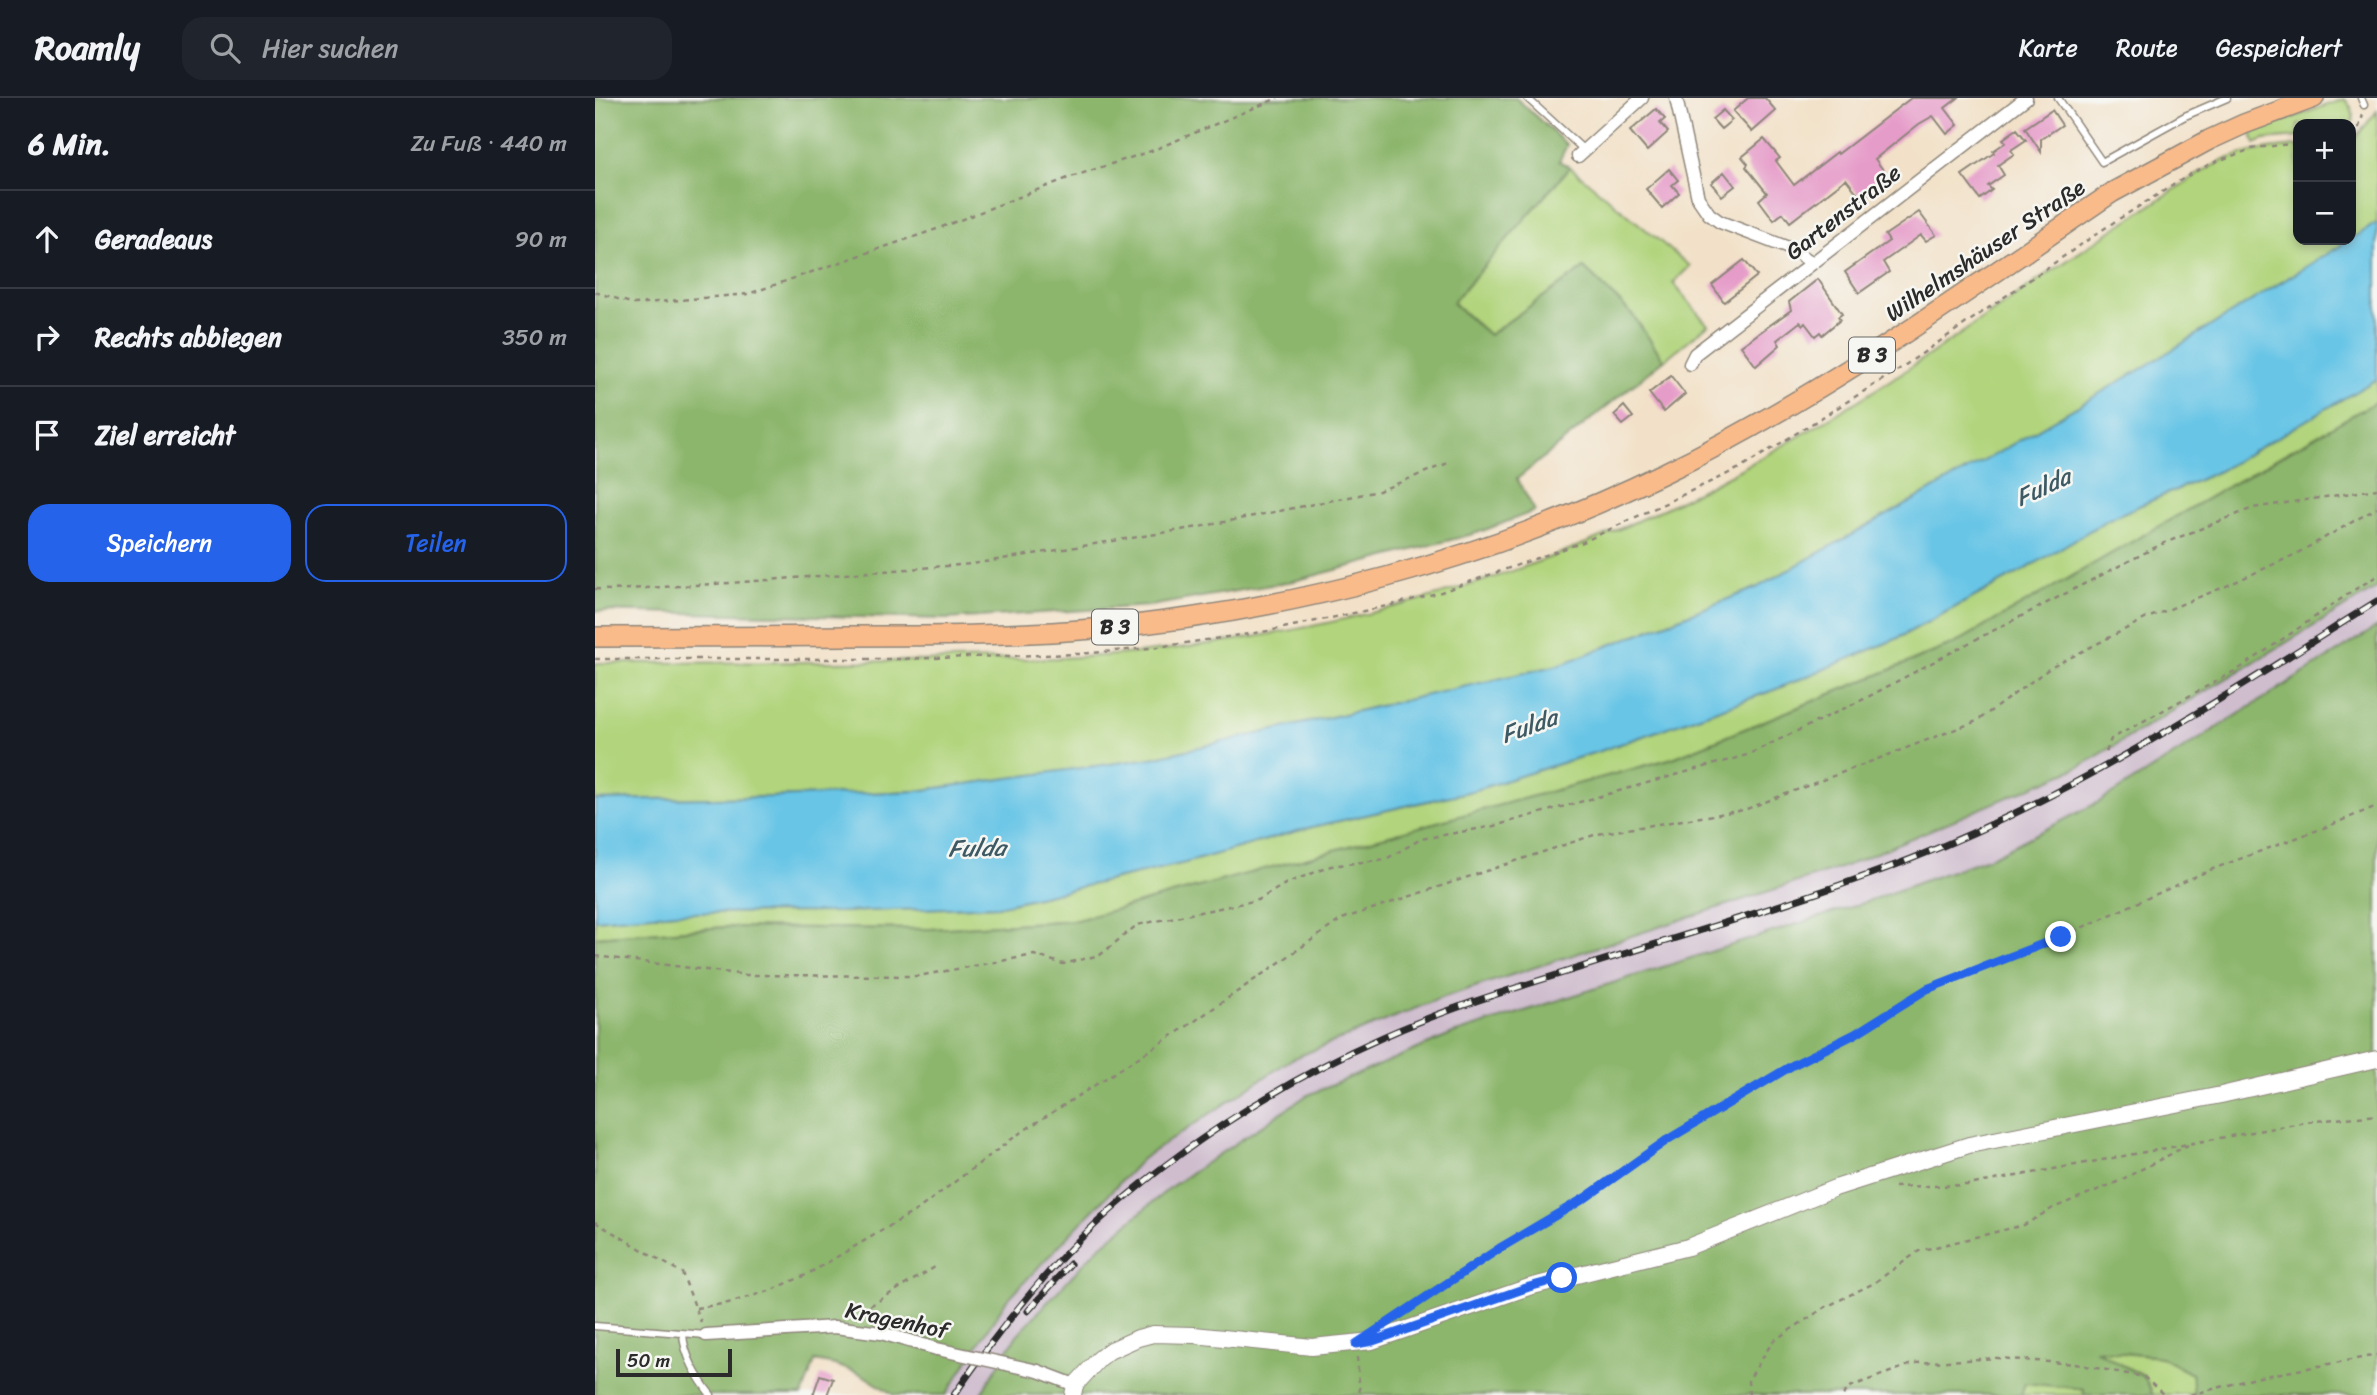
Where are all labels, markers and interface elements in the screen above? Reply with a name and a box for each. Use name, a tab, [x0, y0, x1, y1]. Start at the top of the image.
search box	[182, 17, 672, 80]
text: Roamly	[35, 19, 140, 77]
text: Hier suchen	[262, 25, 398, 71]
text: Karte	[2019, 27, 2078, 69]
text: Route	[2116, 27, 2178, 69]
text: Gespeichert	[2216, 27, 2342, 69]
icon: search	[206, 29, 244, 67]
text: 6 Min.	[28, 117, 111, 171]
map controls	[2293, 119, 2356, 245]
button: +	[2293, 119, 2356, 182]
text: Zu Fuß · 440 m	[410, 123, 567, 164]
street label: Gartenstraße	[1776, 153, 1911, 271]
street label: Wilhelmshäuser Straße	[1877, 168, 2094, 333]
button: −	[2293, 182, 2356, 245]
text: Geradeaus	[95, 216, 212, 262]
text: 90 m	[515, 219, 567, 260]
icon: ahead	[28, 220, 66, 258]
text: Rechts abbiegen	[95, 314, 282, 360]
text: 350 m	[502, 317, 567, 358]
icon: right	[28, 318, 66, 356]
road number: B 3	[1849, 338, 1895, 372]
text: Ziel erreicht	[95, 412, 235, 458]
icon: arrive	[28, 416, 66, 454]
water label: Fulda	[2008, 455, 2081, 518]
button: Speichern	[28, 504, 291, 582]
button: Teilen	[305, 504, 567, 582]
road number: B 3	[1092, 610, 1138, 644]
water label: Fulda	[1495, 695, 1566, 756]
water label: Fulda	[948, 826, 1009, 869]
route end	[2045, 921, 2076, 952]
route start	[1546, 1262, 1577, 1293]
street label: Kragenhof	[842, 1290, 955, 1352]
text: 50 m	[627, 1344, 670, 1377]
scale bar	[616, 1346, 731, 1378]

